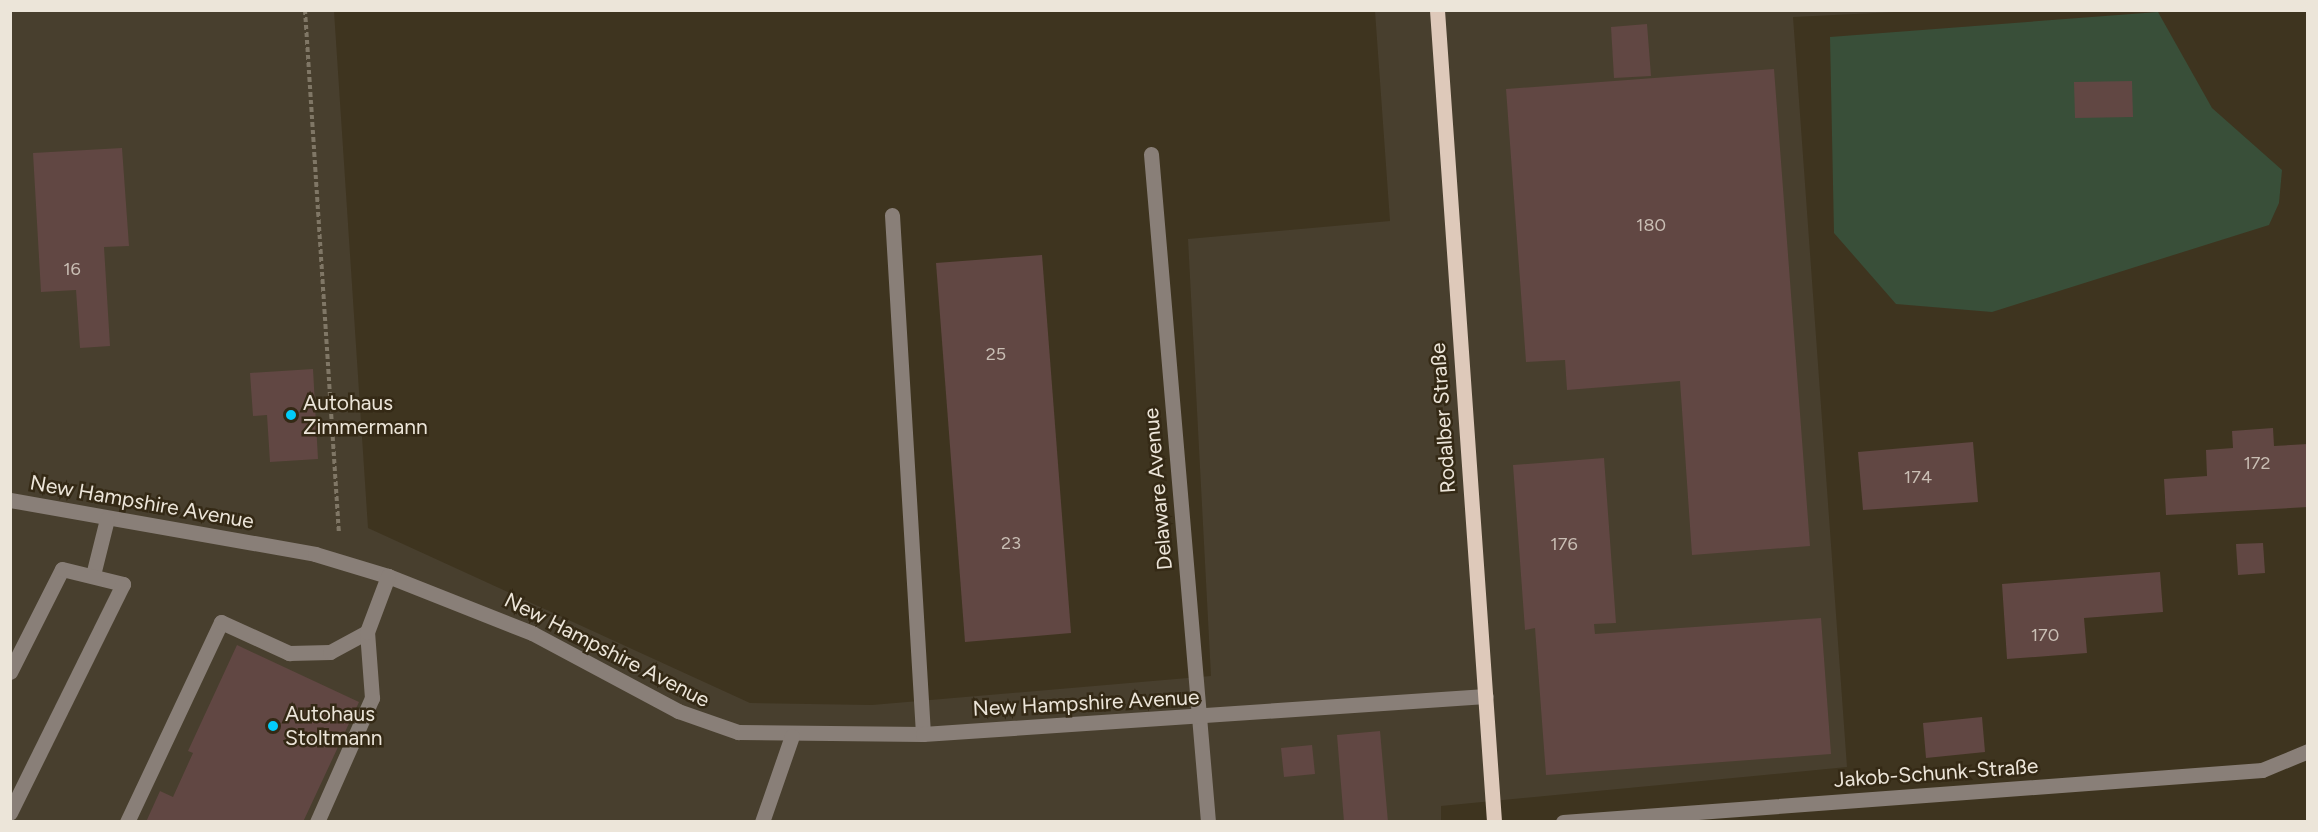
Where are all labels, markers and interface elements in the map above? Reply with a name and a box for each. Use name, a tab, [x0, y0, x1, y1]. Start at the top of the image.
house number: 180	[1636, 214, 1666, 236]
house number: 16	[63, 258, 81, 280]
street label: Rodalber Straße	[1425, 342, 1461, 494]
house number: 25	[986, 343, 1006, 365]
place label: Autohaus Zimmermann	[303, 390, 428, 440]
street label: Delaware Avenue	[1138, 407, 1178, 571]
marker: Autohaus Zimmermann	[284, 408, 298, 422]
house number: 172	[2243, 452, 2271, 474]
house number: 174	[1904, 466, 1932, 488]
street label: New Hampshire Avenue	[28, 470, 256, 534]
house number: 23	[1001, 532, 1021, 554]
house number: 176	[1550, 533, 1578, 555]
street label: New Hampshire Avenue	[500, 587, 714, 713]
house number: 170	[2031, 624, 2059, 646]
street label: New Hampshire Avenue	[972, 684, 1200, 722]
place label: Autohaus Stoltmann	[285, 701, 383, 751]
marker: Autohaus Stoltmann	[266, 719, 280, 733]
street label: Jakob-Schunk-Straße	[1833, 753, 2039, 793]

